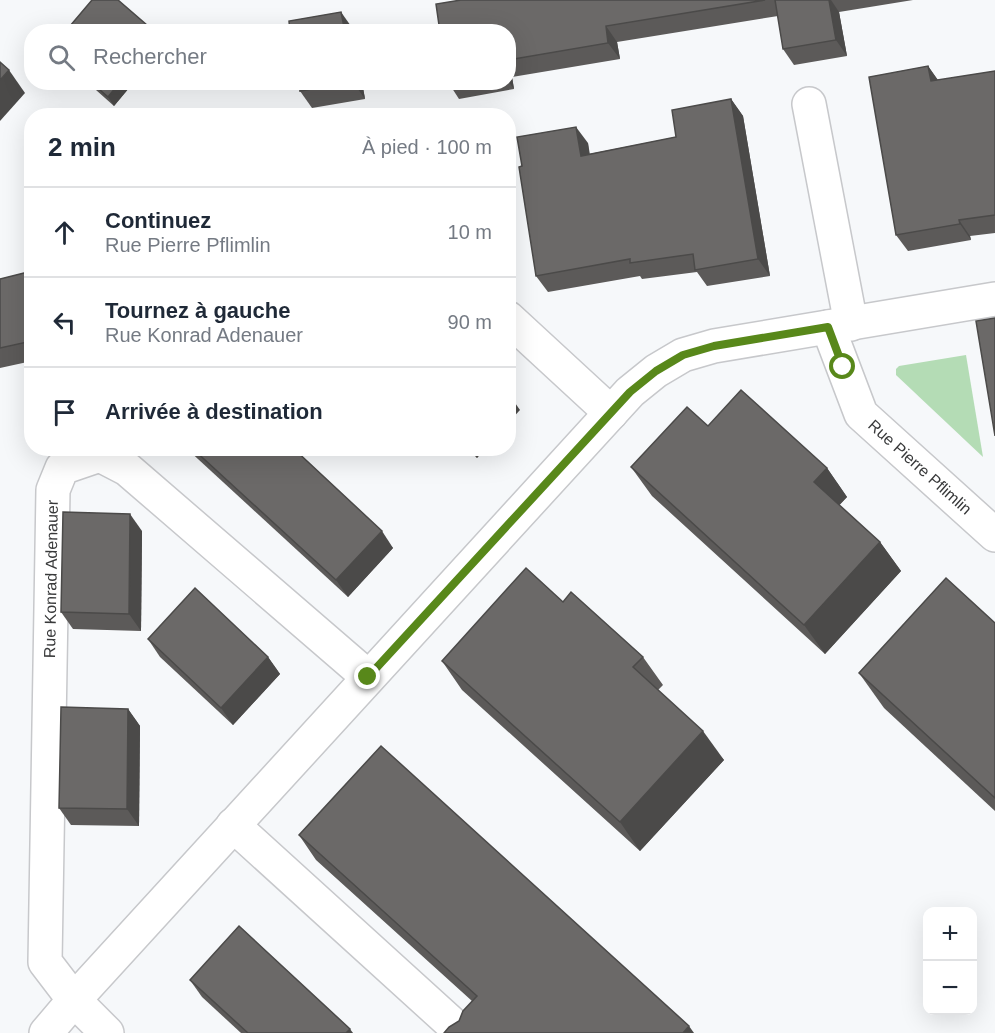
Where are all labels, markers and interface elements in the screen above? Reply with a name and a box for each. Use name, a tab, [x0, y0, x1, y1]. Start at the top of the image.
search box	[24, 24, 516, 90]
icon: search	[45, 41, 78, 74]
text: Rechercher	[93, 44, 207, 69]
text: 2 min	[48, 132, 116, 162]
text: À pied · 100 m	[362, 136, 492, 158]
text: Continuez	[105, 208, 211, 233]
icon: ahead	[48, 216, 81, 249]
text: 10 m	[448, 221, 492, 243]
text: Rue Pierre Pflimlin	[105, 234, 271, 256]
text: Tournez à gauche	[105, 298, 290, 323]
icon: left	[48, 306, 81, 339]
text: 90 m	[448, 311, 492, 333]
text: Rue Konrad Adenauer	[105, 324, 303, 346]
route start	[829, 353, 855, 379]
icon: arrive	[48, 396, 81, 429]
text: Arrivée à destination	[105, 399, 323, 424]
street label: Rue Pierre Pflimlin	[865, 416, 975, 518]
street label: Rue Konrad Adenauer	[41, 499, 61, 658]
route end	[354, 663, 380, 689]
map controls	[923, 907, 977, 1015]
button: +	[923, 907, 977, 961]
button: −	[923, 961, 977, 1015]

